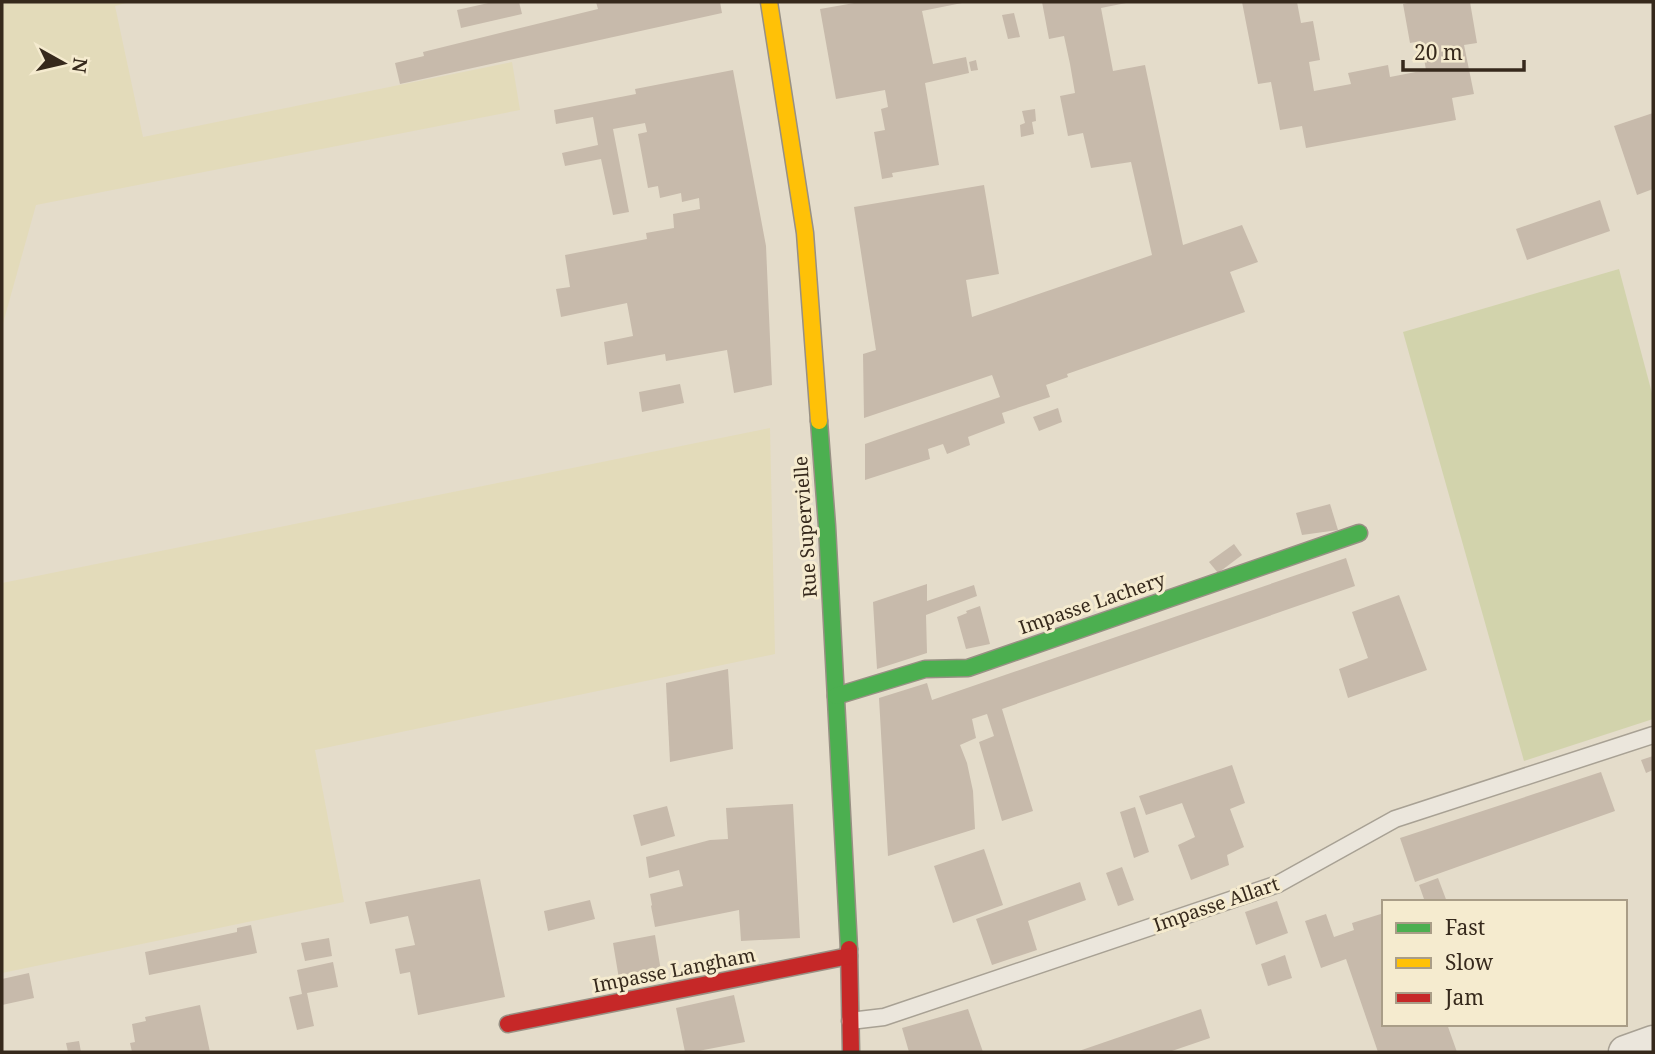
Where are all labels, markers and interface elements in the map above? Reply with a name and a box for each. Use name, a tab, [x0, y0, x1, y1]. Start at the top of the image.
north arrow	[28, 28, 98, 98]
scale bar	[1403, 28, 1524, 72]
text: 20 m	[1414, 38, 1463, 66]
text: N	[66, 56, 94, 75]
street label: Rue Supervielle	[787, 455, 823, 599]
street label: Impasse Lachery	[1015, 566, 1169, 640]
street label: Impasse Allart	[1150, 870, 1282, 938]
legend	[1382, 900, 1627, 1026]
text: Fast	[1445, 913, 1485, 941]
street label: Impasse Langham	[590, 941, 758, 999]
text: Slow	[1445, 948, 1494, 976]
text: Jam	[1444, 983, 1484, 1011]

